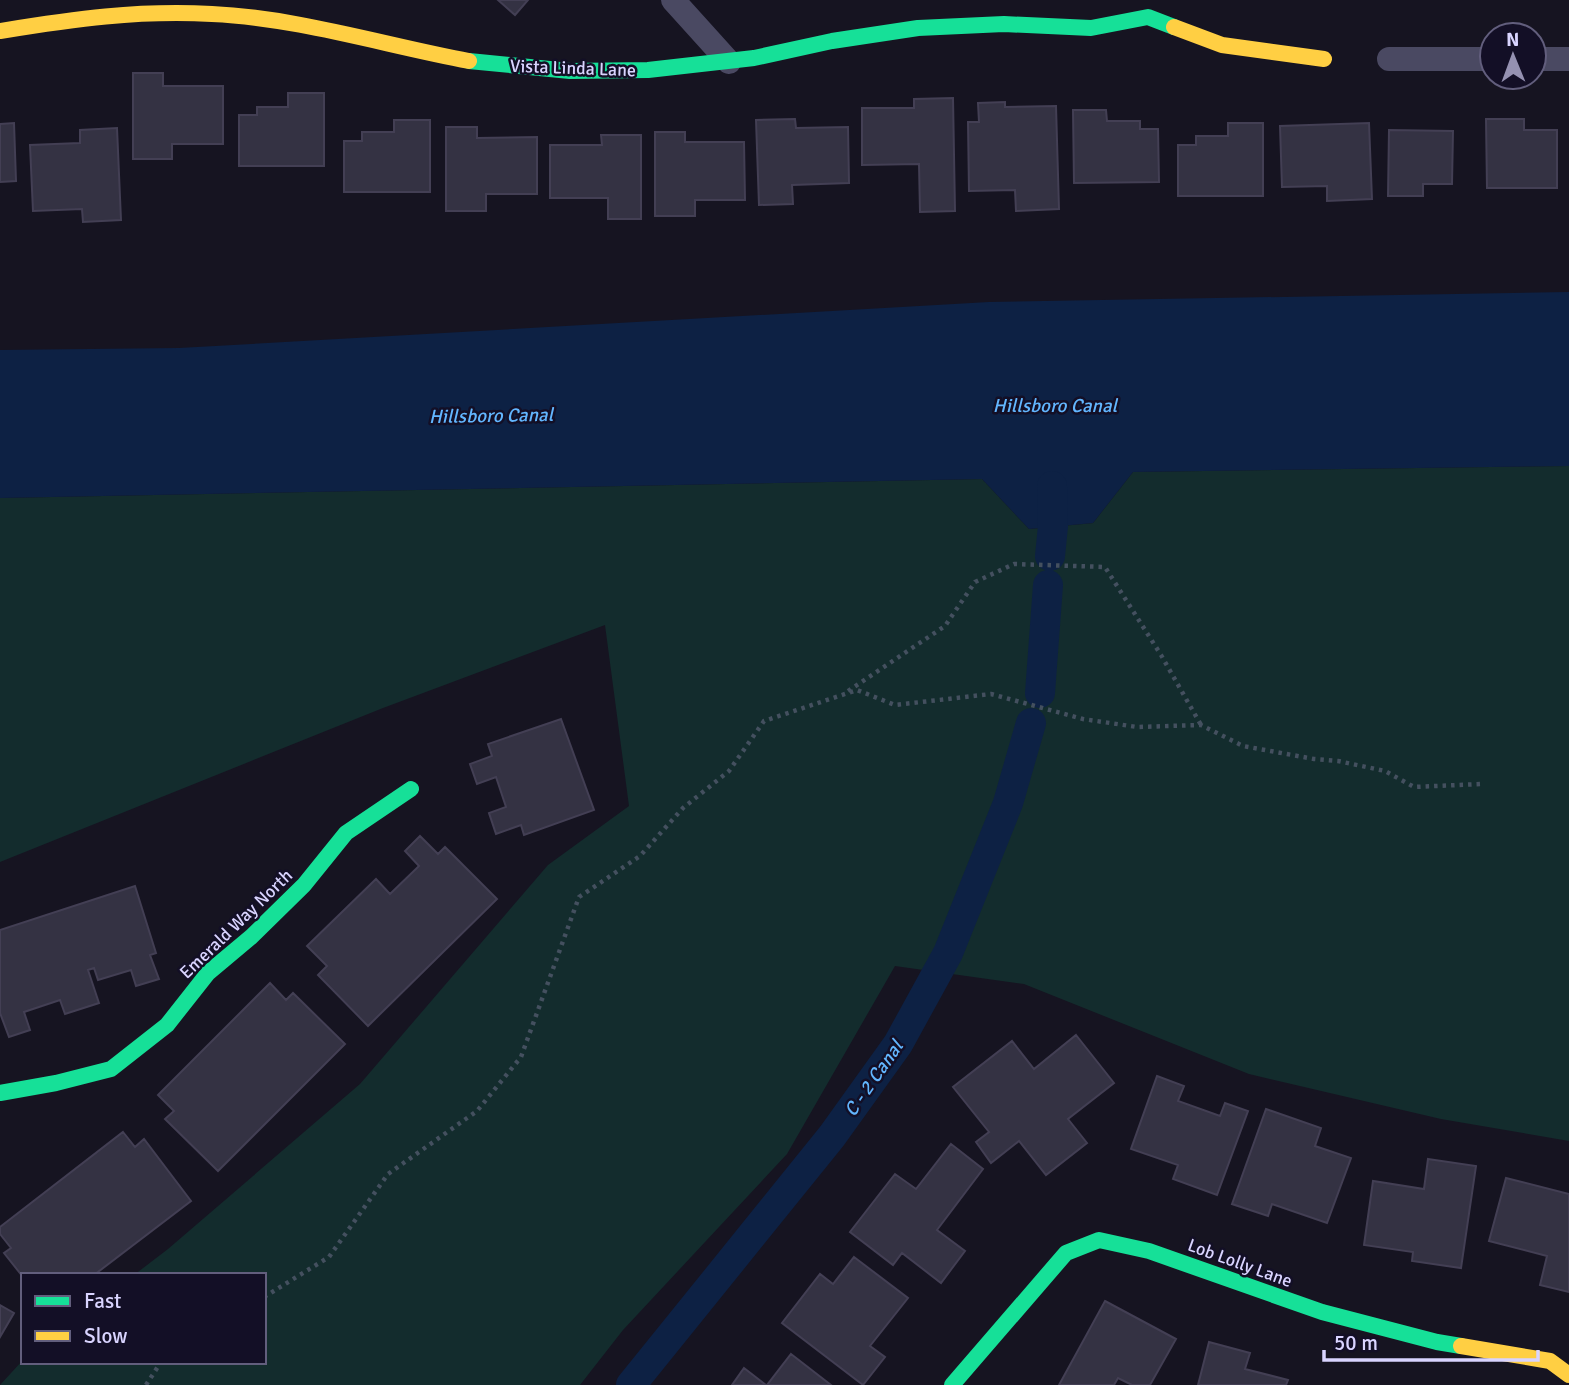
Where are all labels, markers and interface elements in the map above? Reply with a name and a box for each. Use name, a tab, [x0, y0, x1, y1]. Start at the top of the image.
north arrow	[1478, 21, 1548, 91]
text: N	[1506, 28, 1520, 52]
street label: Vista Linda Lane	[510, 55, 636, 81]
water label: Hillsboro Canal	[993, 394, 1119, 418]
water label: Hillsboro Canal	[429, 403, 555, 429]
street label: Emerald Way North	[175, 865, 297, 983]
water label: C - 2 Canal	[839, 1035, 910, 1121]
street label: Lob Lolly Lane	[1185, 1234, 1295, 1292]
legend	[21, 1273, 266, 1364]
text: Fast	[84, 1288, 121, 1314]
scale bar	[1324, 1318, 1538, 1362]
text: Slow	[84, 1323, 128, 1349]
text: 50 m	[1334, 1330, 1378, 1356]

